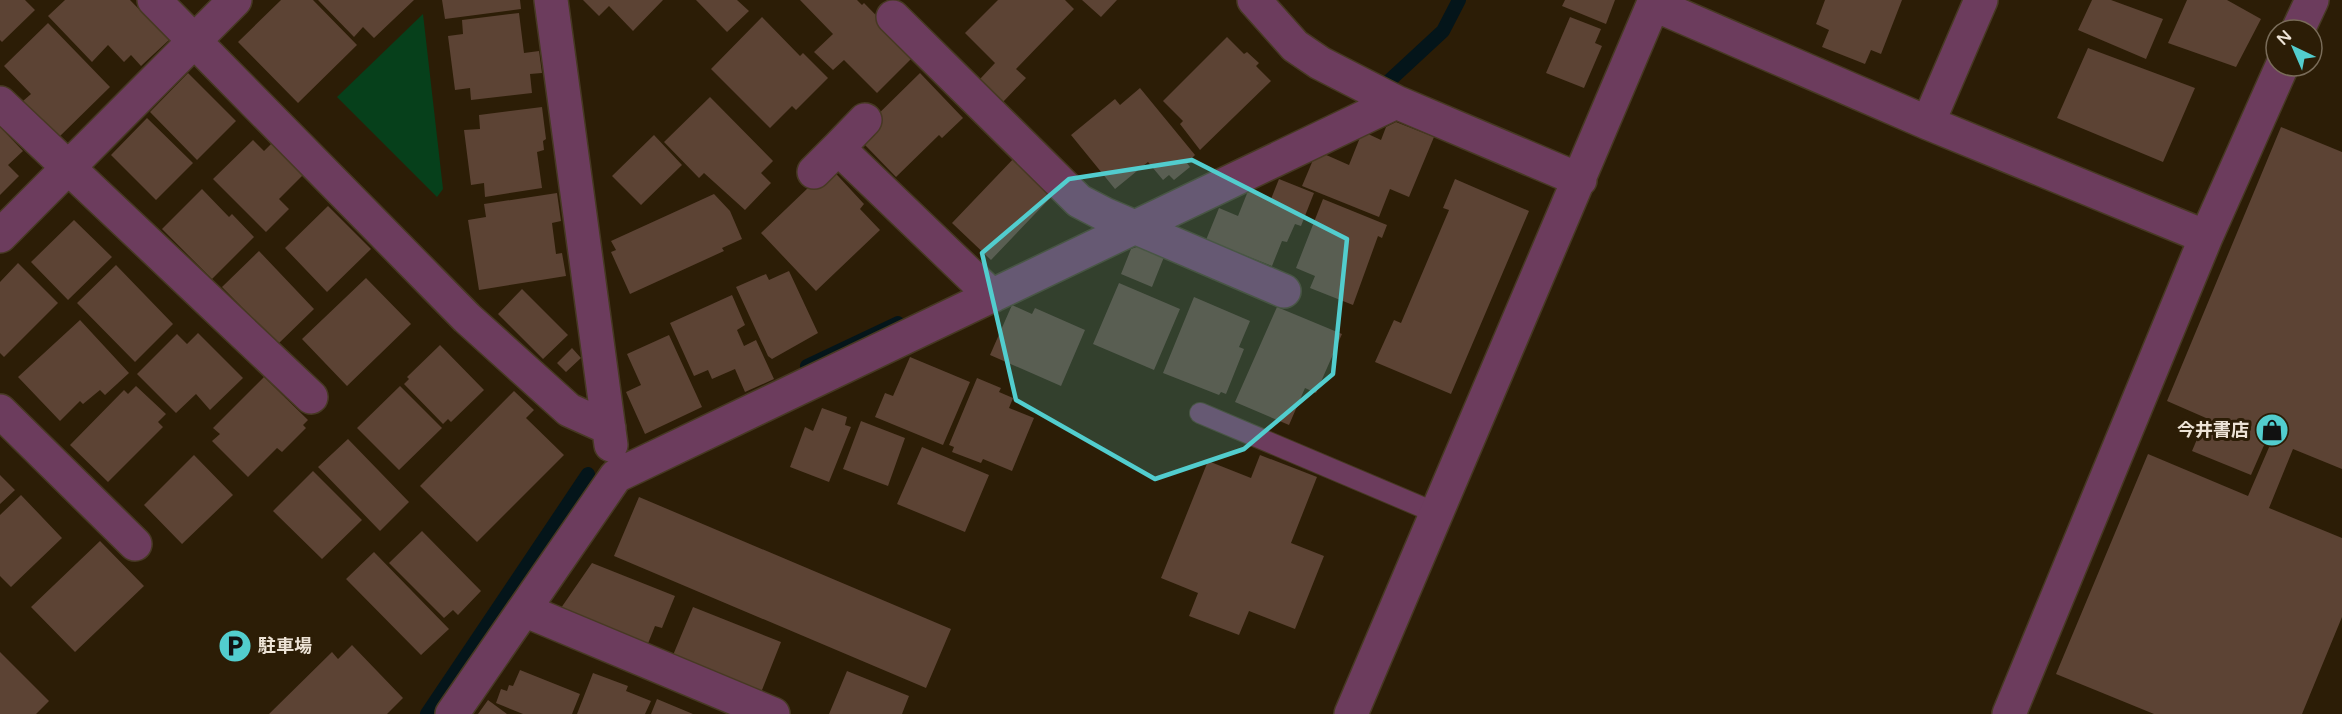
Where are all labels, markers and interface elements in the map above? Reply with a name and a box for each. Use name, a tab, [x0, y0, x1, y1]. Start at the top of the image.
north arrow	[2264, 18, 2324, 78]
text: N	[2273, 26, 2296, 50]
shop icon: 今井書店	[2254, 412, 2290, 448]
place label: 今井書店	[2177, 419, 2249, 441]
parking icon: 駐車場	[217, 628, 253, 664]
place label: 駐車場	[258, 635, 312, 657]

